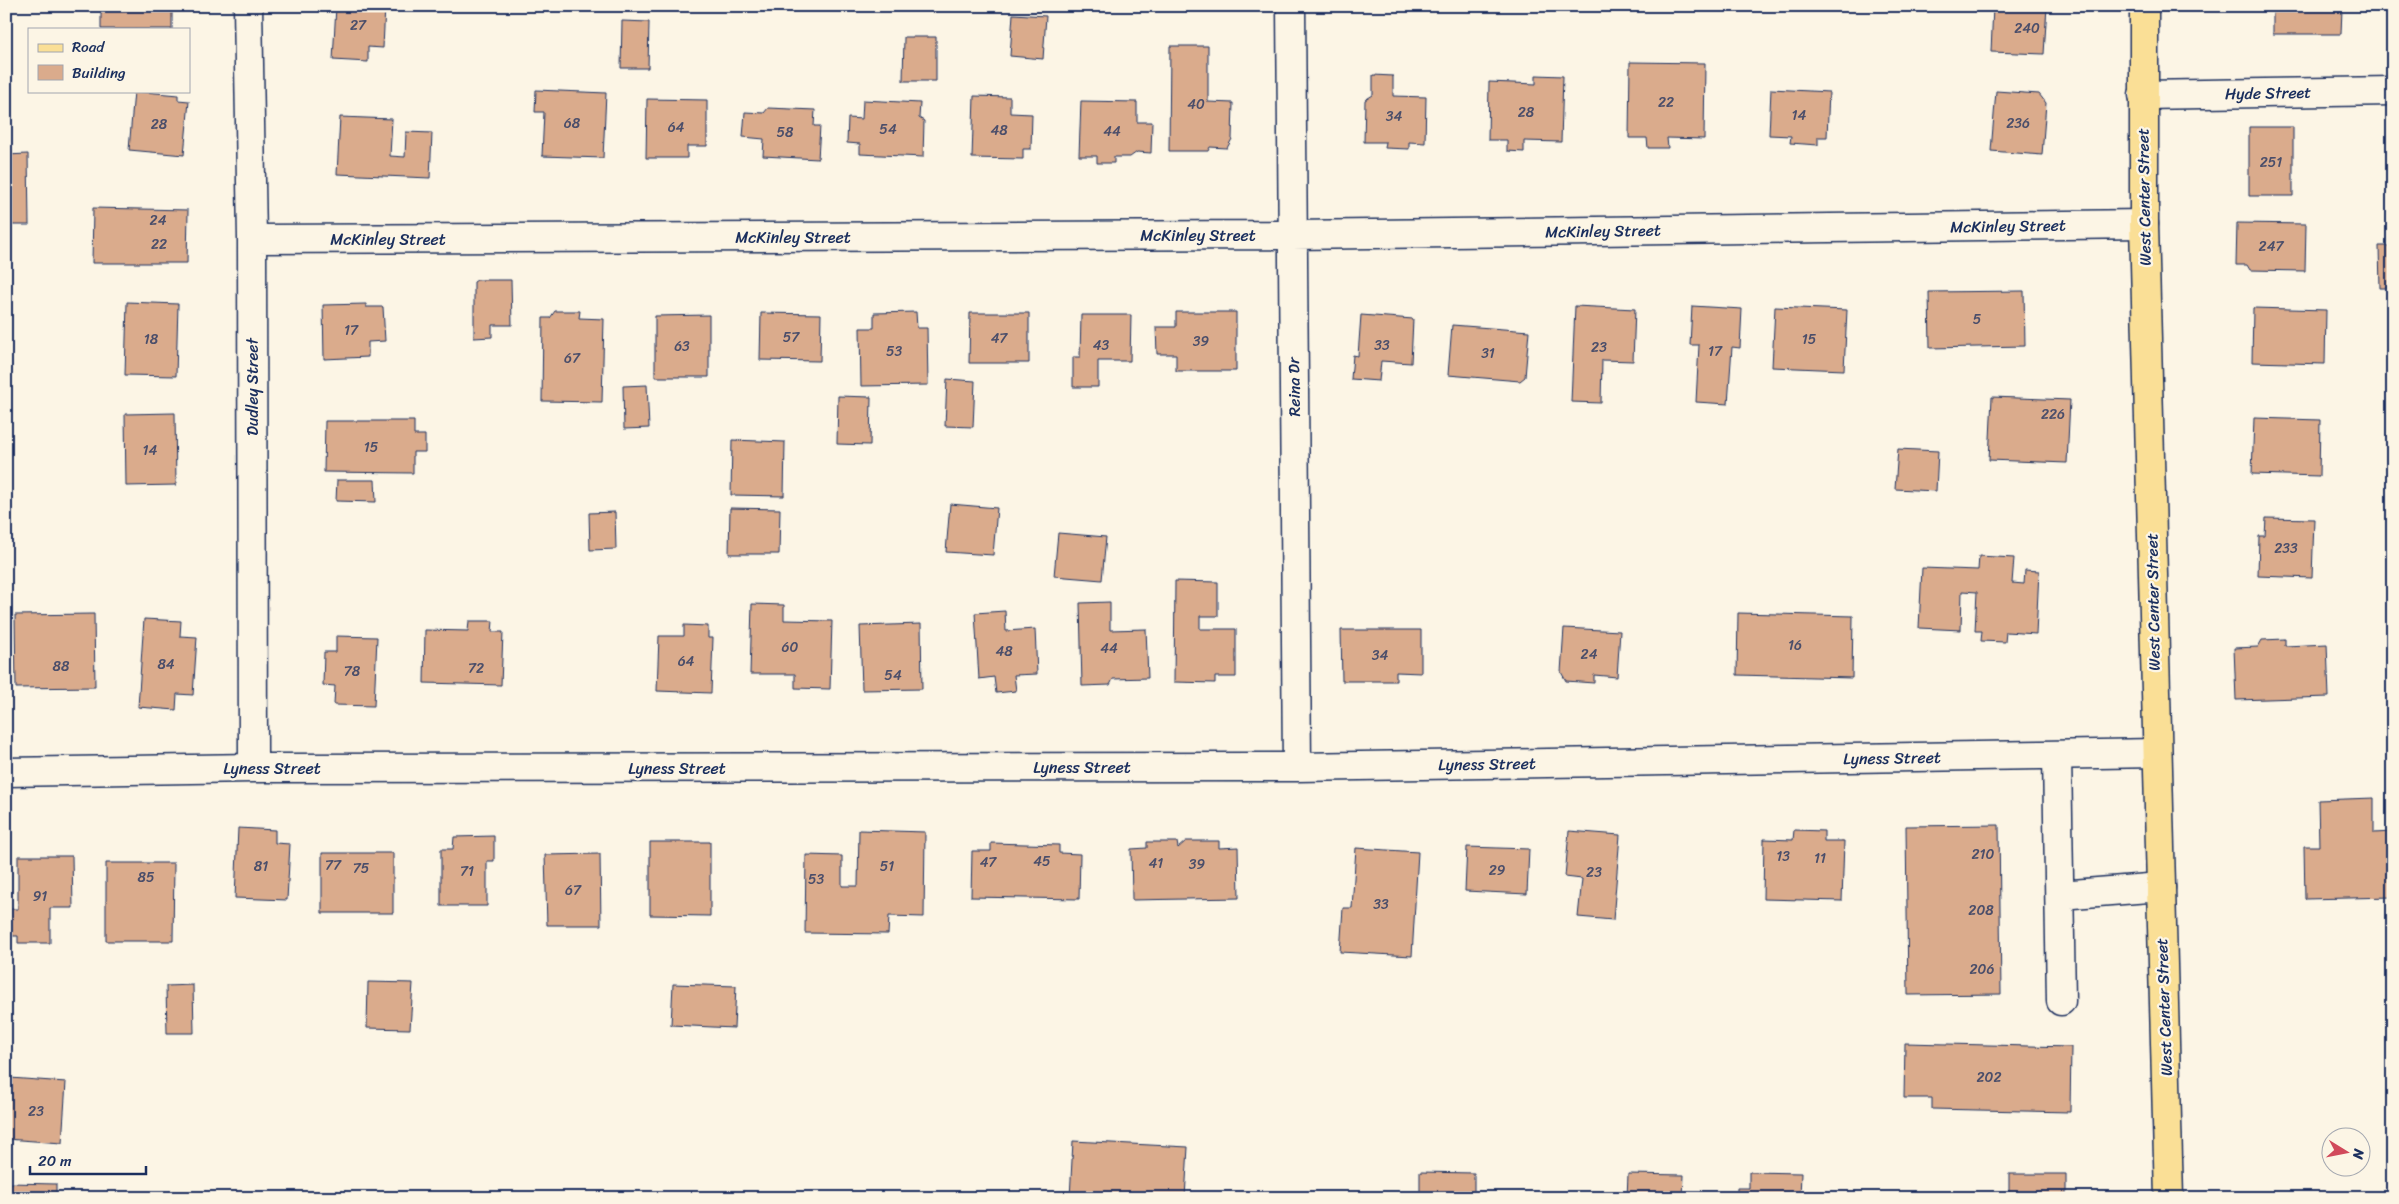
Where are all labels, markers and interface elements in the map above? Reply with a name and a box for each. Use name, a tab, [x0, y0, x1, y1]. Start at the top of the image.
house number: 27	[350, 13, 367, 38]
house number: 240	[2014, 16, 2040, 41]
legend	[28, 28, 190, 92]
text: Road	[72, 34, 105, 60]
text: Building	[72, 60, 126, 86]
street label: Hyde Street	[2225, 78, 2311, 108]
house number: 22	[1658, 90, 1674, 115]
house number: 40	[1187, 92, 1205, 117]
house number: 28	[1518, 100, 1535, 125]
house number: 14	[1792, 103, 1807, 128]
house number: 34	[1386, 104, 1402, 129]
house number: 68	[564, 111, 581, 136]
house number: 236	[2006, 111, 2030, 136]
house number: 28	[151, 112, 168, 137]
house number: 64	[668, 115, 685, 140]
house number: 54	[879, 117, 897, 142]
house number: 48	[990, 118, 1008, 143]
house number: 44	[1103, 119, 1121, 144]
house number: 58	[777, 120, 794, 145]
street label: West Center Street	[2128, 128, 2160, 266]
house number: 251	[2260, 150, 2282, 175]
house number: 24	[150, 208, 167, 233]
street label: McKinley Street	[1950, 210, 2066, 242]
street label: McKinley Street	[1545, 215, 1661, 247]
street label: McKinley Street	[1140, 221, 1256, 250]
street label: McKinley Street	[735, 223, 851, 252]
street label: McKinley Street	[330, 225, 446, 254]
house number: 22	[151, 232, 167, 257]
house number: 247	[2259, 234, 2284, 259]
house number: 5	[1973, 307, 1982, 332]
house number: 17	[344, 318, 359, 343]
house number: 57	[783, 325, 800, 350]
house number: 47	[991, 326, 1008, 351]
house number: 18	[144, 327, 159, 352]
house number: 15	[1802, 327, 1817, 352]
house number: 39	[1193, 329, 1210, 354]
house number: 43	[1093, 333, 1110, 358]
house number: 33	[1374, 333, 1390, 358]
house number: 63	[674, 334, 690, 359]
house number: 23	[1591, 335, 1607, 360]
street label: Dudley Street	[238, 338, 267, 436]
house number: 53	[886, 339, 902, 364]
house number: 17	[1708, 339, 1723, 364]
house number: 31	[1481, 341, 1495, 366]
house number: 67	[564, 346, 581, 371]
street label: Reina Dr	[1279, 356, 1309, 417]
house number: 226	[2041, 402, 2065, 427]
house number: 15	[364, 435, 379, 460]
house number: 14	[143, 438, 158, 463]
street label: West Center Street	[2137, 533, 2169, 671]
house number: 233	[2274, 536, 2298, 561]
house number: 16	[1788, 633, 1802, 658]
house number: 60	[782, 635, 799, 660]
house number: 44	[1100, 636, 1118, 661]
house number: 48	[995, 639, 1013, 664]
house number: 24	[1581, 642, 1598, 667]
house number: 34	[1372, 643, 1388, 668]
house number: 64	[678, 649, 695, 674]
house number: 84	[157, 652, 175, 677]
house number: 88	[53, 654, 70, 679]
house number: 72	[468, 656, 484, 681]
house number: 78	[344, 659, 361, 684]
house number: 54	[884, 663, 902, 688]
street label: Lyness Street	[1843, 743, 1941, 773]
street label: Lyness Street	[1438, 749, 1536, 779]
street label: Lyness Street	[1033, 753, 1131, 782]
street label: Lyness Street	[223, 754, 321, 783]
street label: Lyness Street	[628, 754, 726, 783]
house number: 210	[1972, 842, 1995, 867]
house number: 13	[1776, 844, 1790, 869]
house number: 11	[1814, 846, 1826, 871]
house number: 45	[1033, 849, 1051, 874]
house number: 47	[980, 850, 997, 875]
house number: 41	[1149, 851, 1163, 876]
house number: 39	[1189, 852, 1206, 877]
house number: 77	[325, 853, 342, 878]
house number: 81	[254, 854, 268, 879]
house number: 51	[880, 854, 894, 879]
house number: 75	[353, 856, 370, 881]
house number: 29	[1489, 858, 1506, 883]
house number: 71	[460, 859, 474, 884]
house number: 23	[1586, 860, 1602, 885]
house number: 85	[138, 865, 155, 890]
house number: 53	[808, 867, 824, 892]
house number: 67	[565, 878, 582, 903]
house number: 91	[33, 884, 47, 909]
house number: 33	[1373, 892, 1389, 917]
house number: 208	[1968, 898, 1994, 923]
street label: West Center Street	[2147, 938, 2181, 1076]
house number: 206	[1970, 957, 1994, 982]
house number: 202	[1976, 1065, 2002, 1090]
house number: 23	[28, 1099, 44, 1124]
north arrow	[2322, 1126, 2372, 1176]
scale bar	[30, 1144, 146, 1176]
text: N	[2345, 1146, 2372, 1161]
text: 20 m	[38, 1148, 72, 1174]

